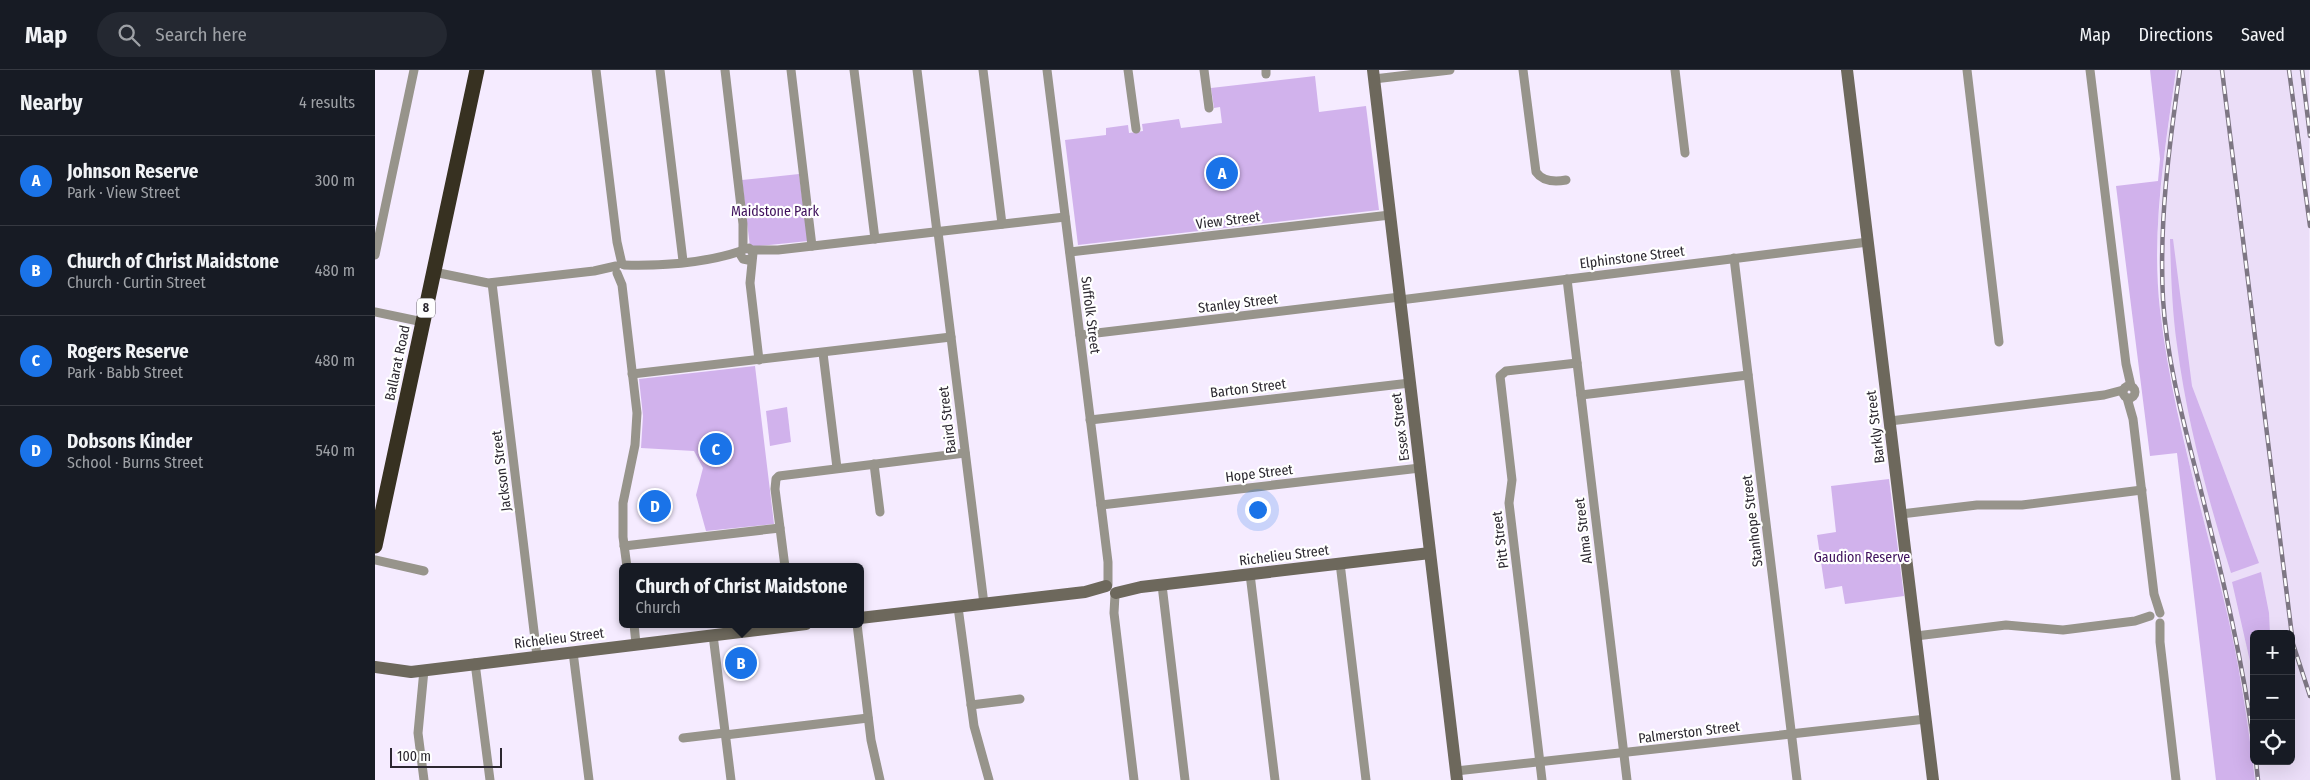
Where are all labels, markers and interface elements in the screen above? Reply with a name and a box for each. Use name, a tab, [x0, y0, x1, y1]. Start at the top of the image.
search box	[97, 12, 447, 57]
text: Map	[25, 21, 67, 49]
icon: search	[115, 21, 143, 49]
text: Search here	[155, 23, 247, 46]
text: Map	[2079, 24, 2111, 46]
text: Directions	[2139, 24, 2213, 46]
text: Saved	[2241, 24, 2285, 46]
text: Nearby	[20, 90, 82, 116]
text: 4 results	[299, 93, 355, 112]
pin: A	[1206, 154, 1238, 192]
text: Johnson Reserve	[67, 160, 198, 183]
text: A	[32, 171, 40, 190]
text: 300 m	[315, 171, 355, 190]
text: Park · View Street	[67, 183, 180, 202]
park label: Maidstone Park	[731, 203, 819, 220]
street label: View Street	[1195, 208, 1261, 233]
street label: Elphinstone Street	[1579, 243, 1686, 272]
text: Church of Christ Maidstone	[67, 250, 279, 273]
text: B	[32, 261, 40, 280]
text: 480 m	[315, 261, 355, 280]
text: Church · Curtin Street	[67, 273, 206, 292]
street label: Suffolk Street	[1077, 275, 1104, 355]
street label: Stanley Street	[1197, 290, 1279, 317]
road number: 8	[417, 298, 435, 318]
street label: Ballarat Road	[381, 324, 414, 402]
text: Rogers Reserve	[67, 340, 189, 363]
text: C	[32, 351, 40, 370]
text: 480 m	[315, 351, 355, 370]
text: Park · Babb Street	[67, 363, 183, 382]
street label: Barton Street	[1209, 375, 1287, 402]
street label: Baird Street	[935, 385, 960, 455]
street label: Barkly Street	[1863, 389, 1888, 464]
street label: Essex Street	[1388, 391, 1413, 462]
street label: Jackson Street	[488, 429, 515, 512]
text: Dobsons Kinder	[67, 430, 192, 453]
pin: C	[700, 430, 732, 468]
text: D	[31, 441, 41, 460]
text: 540 m	[316, 441, 355, 460]
text: School · Burns Street	[67, 453, 203, 472]
street label: Hope Street	[1224, 461, 1294, 486]
street label: Stanhope Street	[1738, 474, 1767, 568]
pin: D	[639, 487, 671, 525]
your location	[1245, 497, 1271, 523]
street label: Alma Street	[1571, 497, 1596, 565]
street label: Pitt Street	[1488, 510, 1512, 570]
street label: Richelieu Street	[1238, 541, 1330, 569]
park label: Gaudion Reserve	[1814, 549, 1910, 566]
popup	[619, 563, 864, 628]
text: Church of Christ Maidstone	[636, 575, 847, 598]
text: Church	[636, 598, 681, 617]
street label: Richelieu Street	[513, 624, 605, 652]
map controls	[2250, 630, 2295, 765]
button: +	[2250, 630, 2295, 675]
pin: B	[725, 644, 757, 682]
button: −	[2250, 675, 2295, 720]
street label: Palmerston Street	[1637, 718, 1741, 747]
button: locate	[2250, 720, 2295, 765]
scale bar	[390, 745, 503, 768]
text: 100 m	[397, 748, 431, 765]

